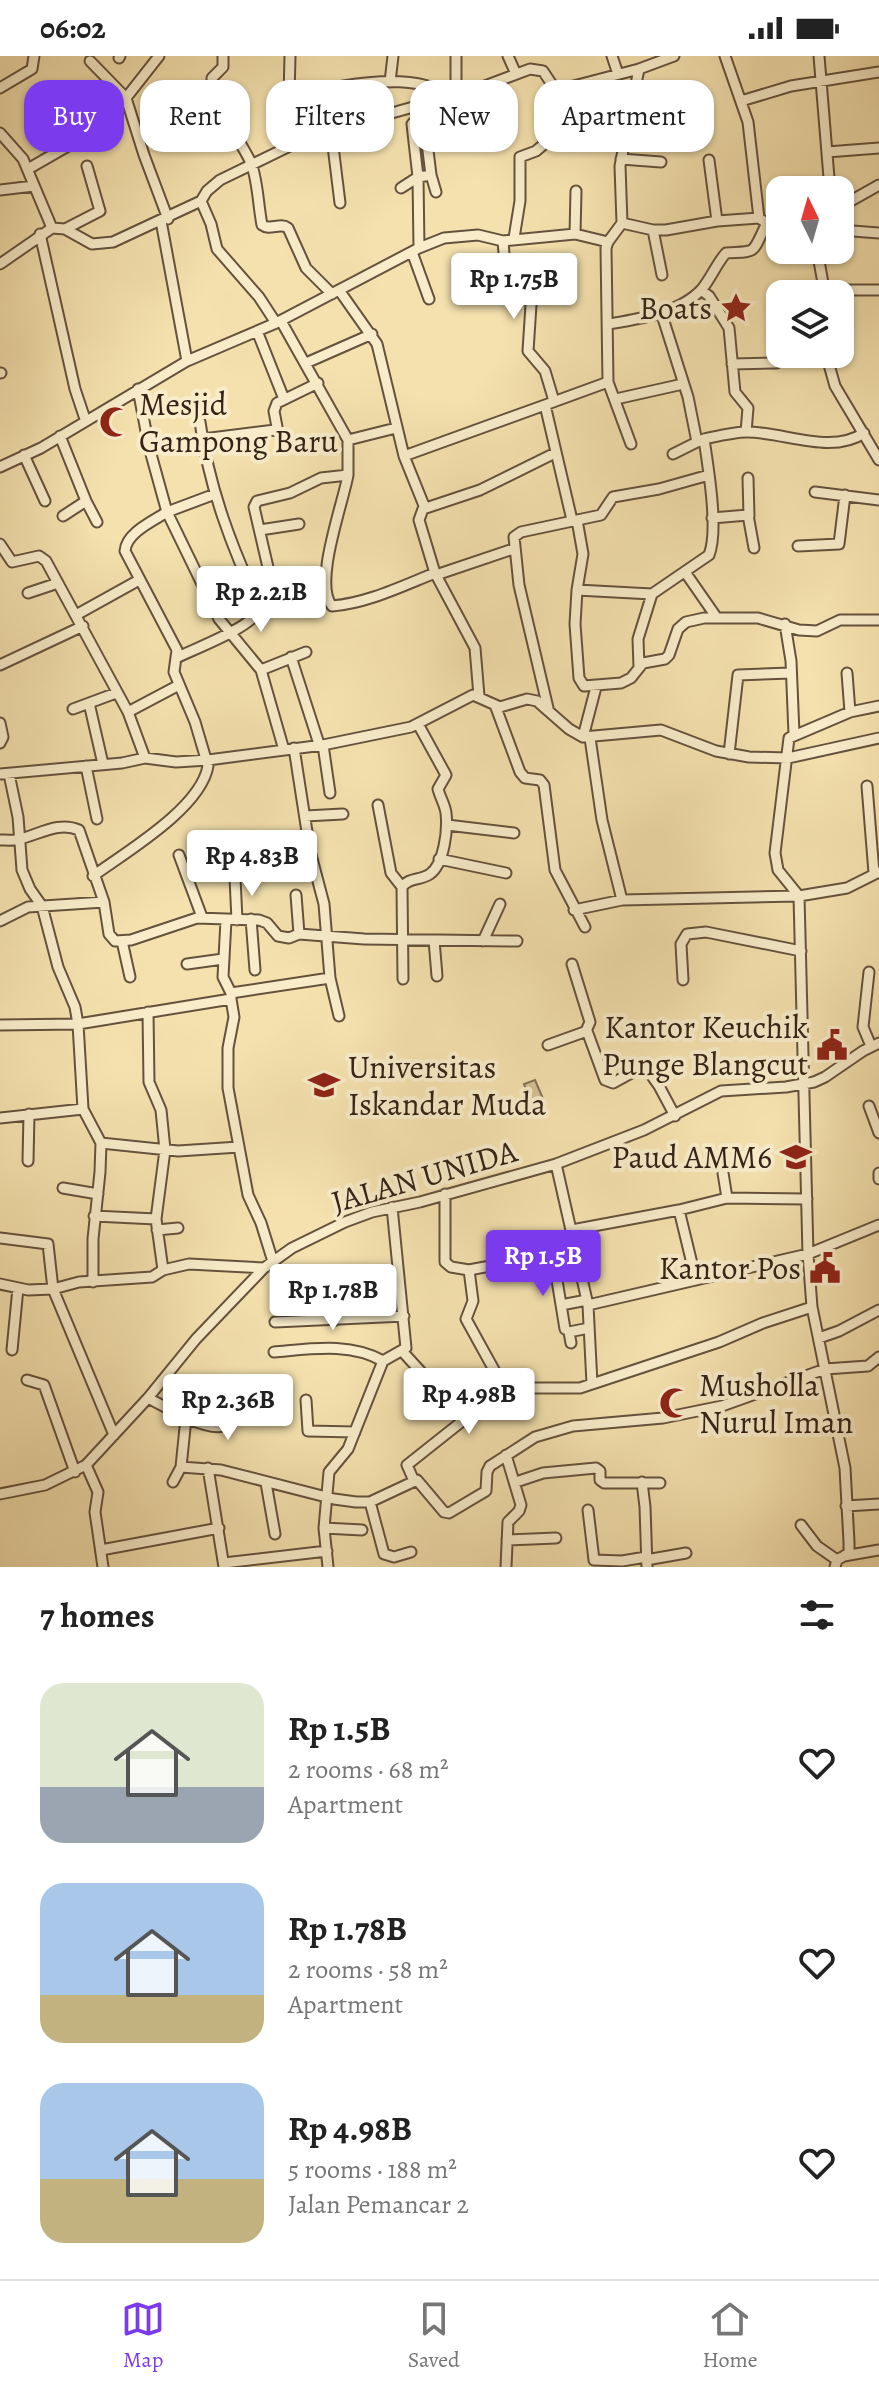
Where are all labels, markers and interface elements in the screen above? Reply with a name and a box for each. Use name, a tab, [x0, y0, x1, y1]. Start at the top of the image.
text: 06:02	[40, 8, 106, 48]
chip: Buy	[24, 80, 124, 152]
chip: Rent	[140, 80, 250, 152]
chip: Filters	[266, 80, 394, 152]
chip: New	[410, 80, 518, 152]
chip: Apartment	[534, 80, 714, 152]
north arrow	[766, 176, 854, 264]
map controls	[766, 176, 854, 368]
pin: Rp 1.75B	[431, 253, 597, 321]
text: Rp 1.75B	[469, 261, 559, 296]
button: layers	[766, 280, 854, 368]
place label: Boats	[639, 286, 712, 330]
place icon: Boats	[719, 291, 753, 325]
place label: Mesjid Gampong Baru	[139, 382, 339, 463]
mosque icon: Mesjid Gampong Baru	[98, 405, 132, 439]
pin: Rp 2.21B	[178, 566, 344, 634]
text: Rp 2.21B	[215, 574, 307, 609]
pin: Rp 4.83B	[169, 830, 335, 898]
text: Rp 4.83B	[205, 838, 299, 873]
place label: Kantor Keuchik Punge Blangcut	[602, 1005, 808, 1086]
public building icon: Kantor Keuchik Punge Blangcut	[815, 1028, 849, 1062]
place label: Universitas Iskandar Muda	[348, 1045, 546, 1126]
school or university icon: Universitas Iskandar Muda	[307, 1068, 341, 1102]
street label: JALAN UNIDA	[326, 1128, 523, 1223]
place label: Paud AMM6	[612, 1135, 772, 1179]
school or university icon: Paud AMM6	[779, 1140, 813, 1174]
pin: Rp 1.5B	[469, 1230, 617, 1298]
text: Rp 1.5B	[504, 1238, 582, 1273]
place label: Kantor Pos	[659, 1246, 801, 1290]
public building icon: Kantor Pos	[808, 1251, 842, 1285]
pin: Rp 1.78B	[250, 1264, 416, 1332]
text: Rp 1.78B	[288, 1272, 378, 1307]
place label: Musholla Nurul Iman	[699, 1363, 853, 1444]
pin: Rp 4.98B	[386, 1368, 552, 1436]
pin: Rp 2.36B	[145, 1374, 311, 1442]
text: Rp 4.98B	[422, 1376, 516, 1411]
text: Rp 2.36B	[181, 1382, 275, 1417]
mosque icon: Musholla Nurul Iman	[658, 1386, 692, 1420]
text: 7 homes	[40, 1592, 155, 1639]
icon: filters	[795, 1593, 839, 1637]
text: Rp 1.5B	[288, 1705, 391, 1752]
icon: home	[104, 1715, 200, 1811]
icon: heart	[795, 1741, 839, 1785]
text: 2 rooms · 68 m²	[288, 1752, 449, 1787]
text: Apartment	[288, 1787, 403, 1822]
text: Rp 1.78B	[288, 1905, 407, 1952]
icon: home	[104, 1915, 200, 2011]
icon: heart	[795, 1941, 839, 1985]
text: 2 rooms · 58 m²	[288, 1952, 448, 1987]
text: Apartment	[288, 1987, 403, 2022]
text: Rp 4.98B	[288, 2105, 412, 2152]
icon: home	[104, 2115, 200, 2211]
icon: heart	[795, 2141, 839, 2185]
text: 5 rooms · 188 m²	[288, 2152, 457, 2187]
text: Jalan Pemancar 2	[288, 2187, 469, 2222]
tab: Map	[121, 2297, 165, 2375]
tab: Saved	[408, 2297, 460, 2375]
tab: Home	[702, 2297, 758, 2375]

